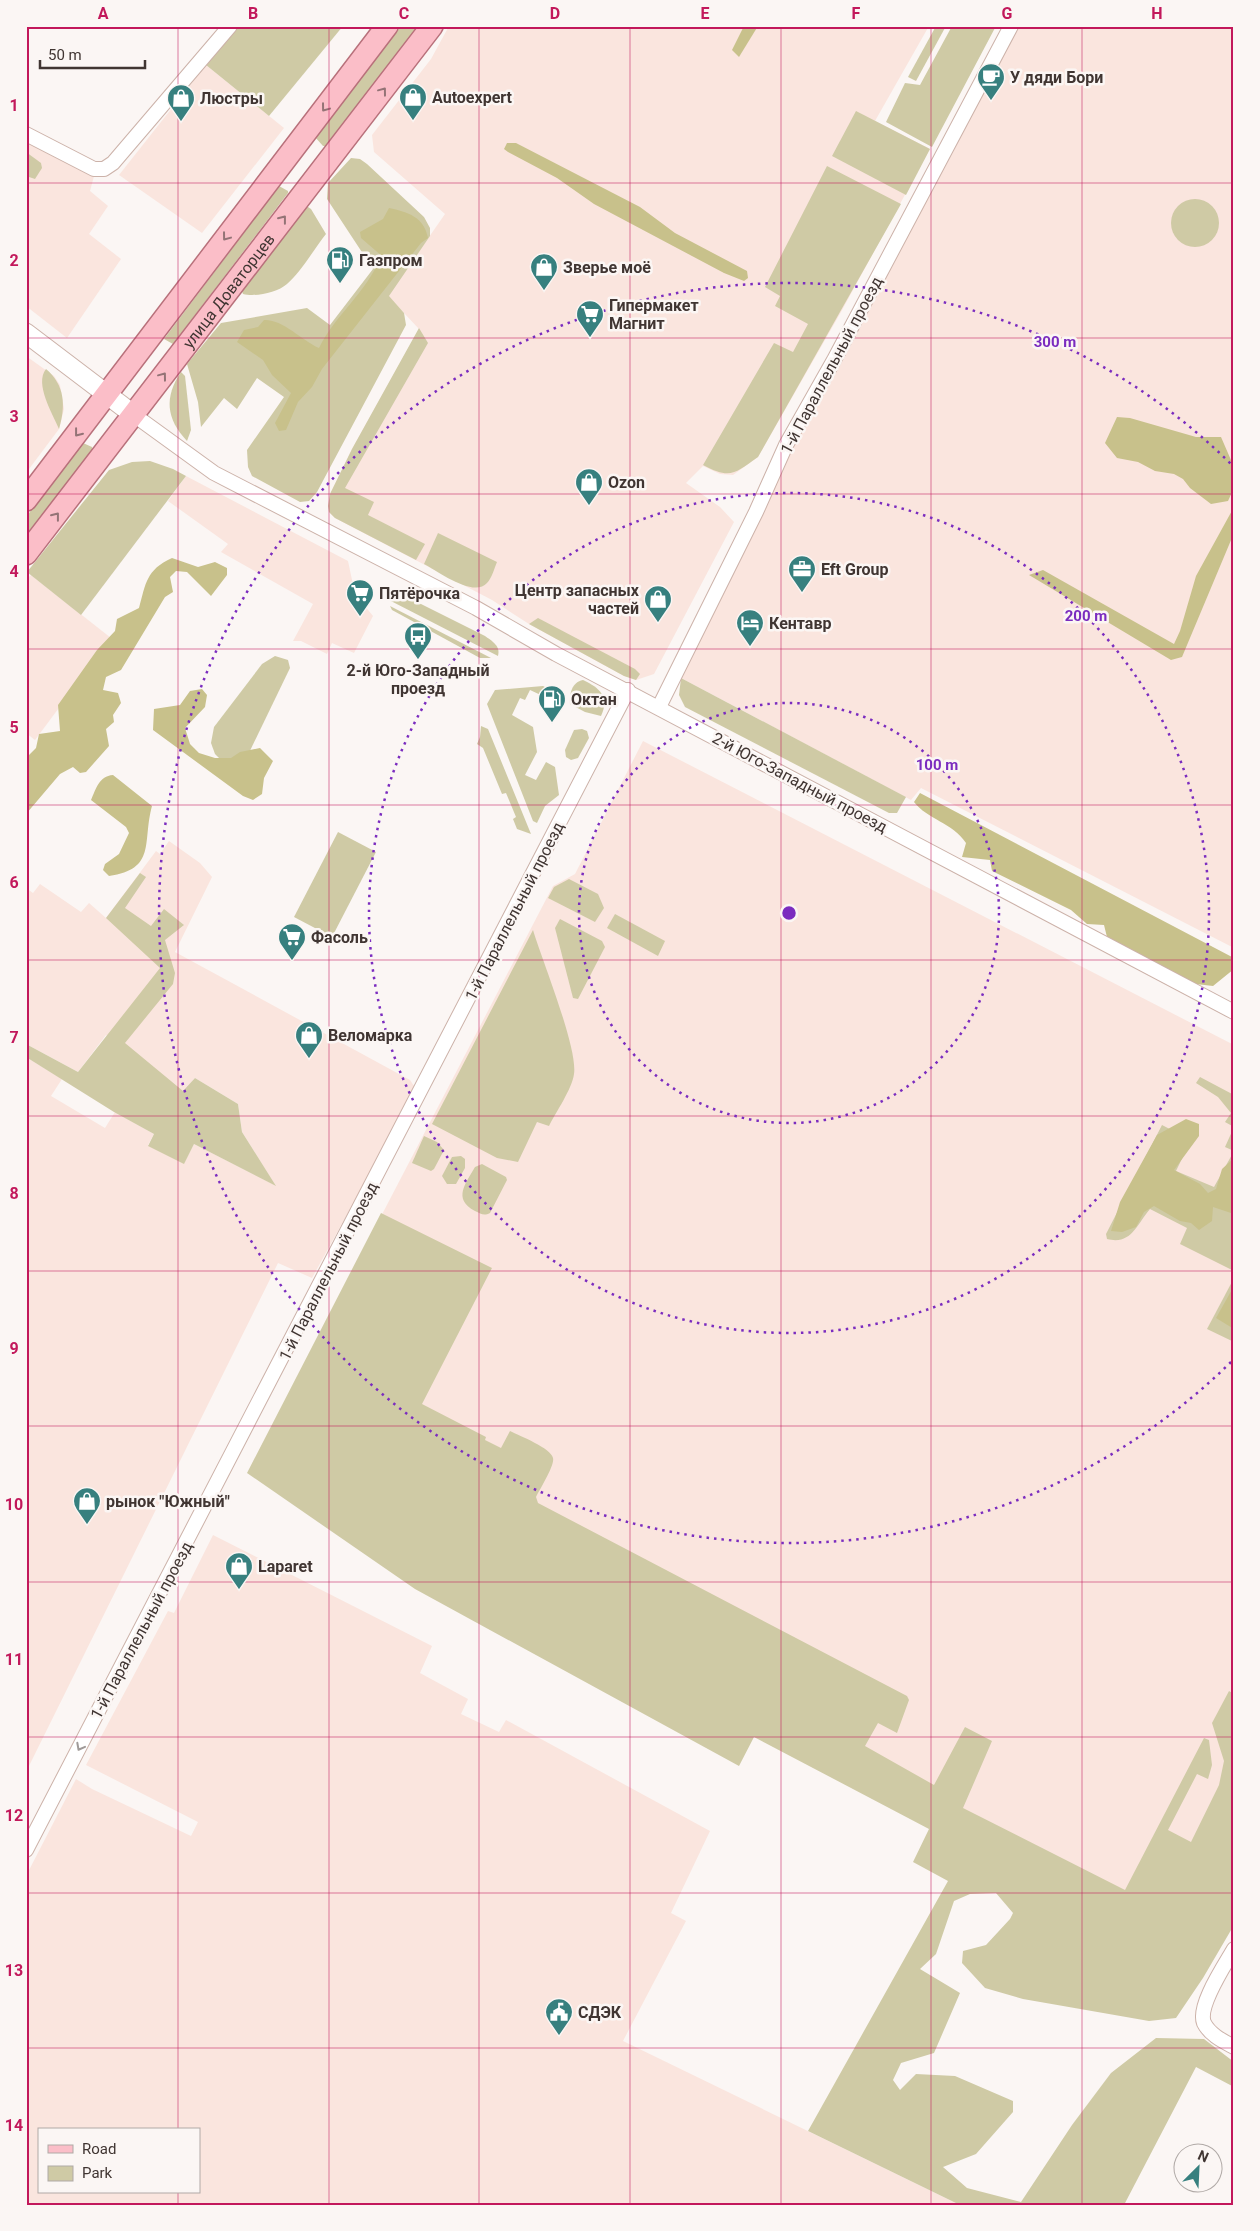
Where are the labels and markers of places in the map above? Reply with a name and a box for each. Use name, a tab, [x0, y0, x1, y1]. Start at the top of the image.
cafe icon: У дяди Бори	[976, 62, 1006, 101]
place label: У дяди Бори	[1010, 68, 1103, 87]
shop icon: Autoexpert	[398, 82, 428, 121]
shop icon: Люстры	[166, 83, 196, 122]
place label: Autoexpert	[432, 88, 513, 107]
place label: Люстры	[200, 89, 263, 108]
fuel station icon: Газпром	[325, 245, 355, 284]
place label: Газпром	[359, 251, 423, 270]
shop icon: Зверье моё	[529, 252, 559, 291]
place label: Зверье моё	[563, 258, 651, 277]
place label: Гипермакет Магнит	[609, 296, 699, 333]
supermarket icon: Гипермакет Магнит	[575, 299, 605, 338]
shop icon: Ozon	[574, 467, 604, 506]
place label: Ozon	[608, 473, 645, 492]
office icon: Eft Group	[787, 554, 817, 593]
place label: Eft Group	[821, 560, 889, 579]
supermarket icon: Пятёрочка	[345, 578, 375, 617]
place label: Центр запасных частей	[515, 581, 640, 618]
place label: Пятёрочка	[379, 584, 460, 603]
shop icon: Центр запасных частей	[643, 584, 673, 623]
hotel icon: Кентавр	[735, 608, 765, 647]
place label: Кентавр	[769, 614, 831, 633]
bus stop icon: 2-й Юго-Западный проезд	[403, 621, 433, 660]
place label: 2-й Юго-Западный проезд	[347, 661, 490, 698]
fuel station icon: Октан	[537, 684, 567, 723]
place label: Октан	[571, 690, 617, 709]
centre of rings	[780, 904, 798, 922]
supermarket icon: Фасоль	[277, 922, 307, 961]
place label: Фасоль	[311, 928, 368, 947]
shop icon: Веломарка	[294, 1020, 324, 1059]
place label: Веломарка	[328, 1026, 413, 1045]
shop icon: рынок "Южный"	[72, 1486, 102, 1525]
place label: рынок "Южный"	[106, 1492, 230, 1511]
shop icon: Laparet	[224, 1551, 254, 1590]
place label: Laparet	[258, 1557, 313, 1576]
public building icon: СДЭК	[544, 1997, 574, 2036]
place label: СДЭК	[578, 2003, 622, 2022]

